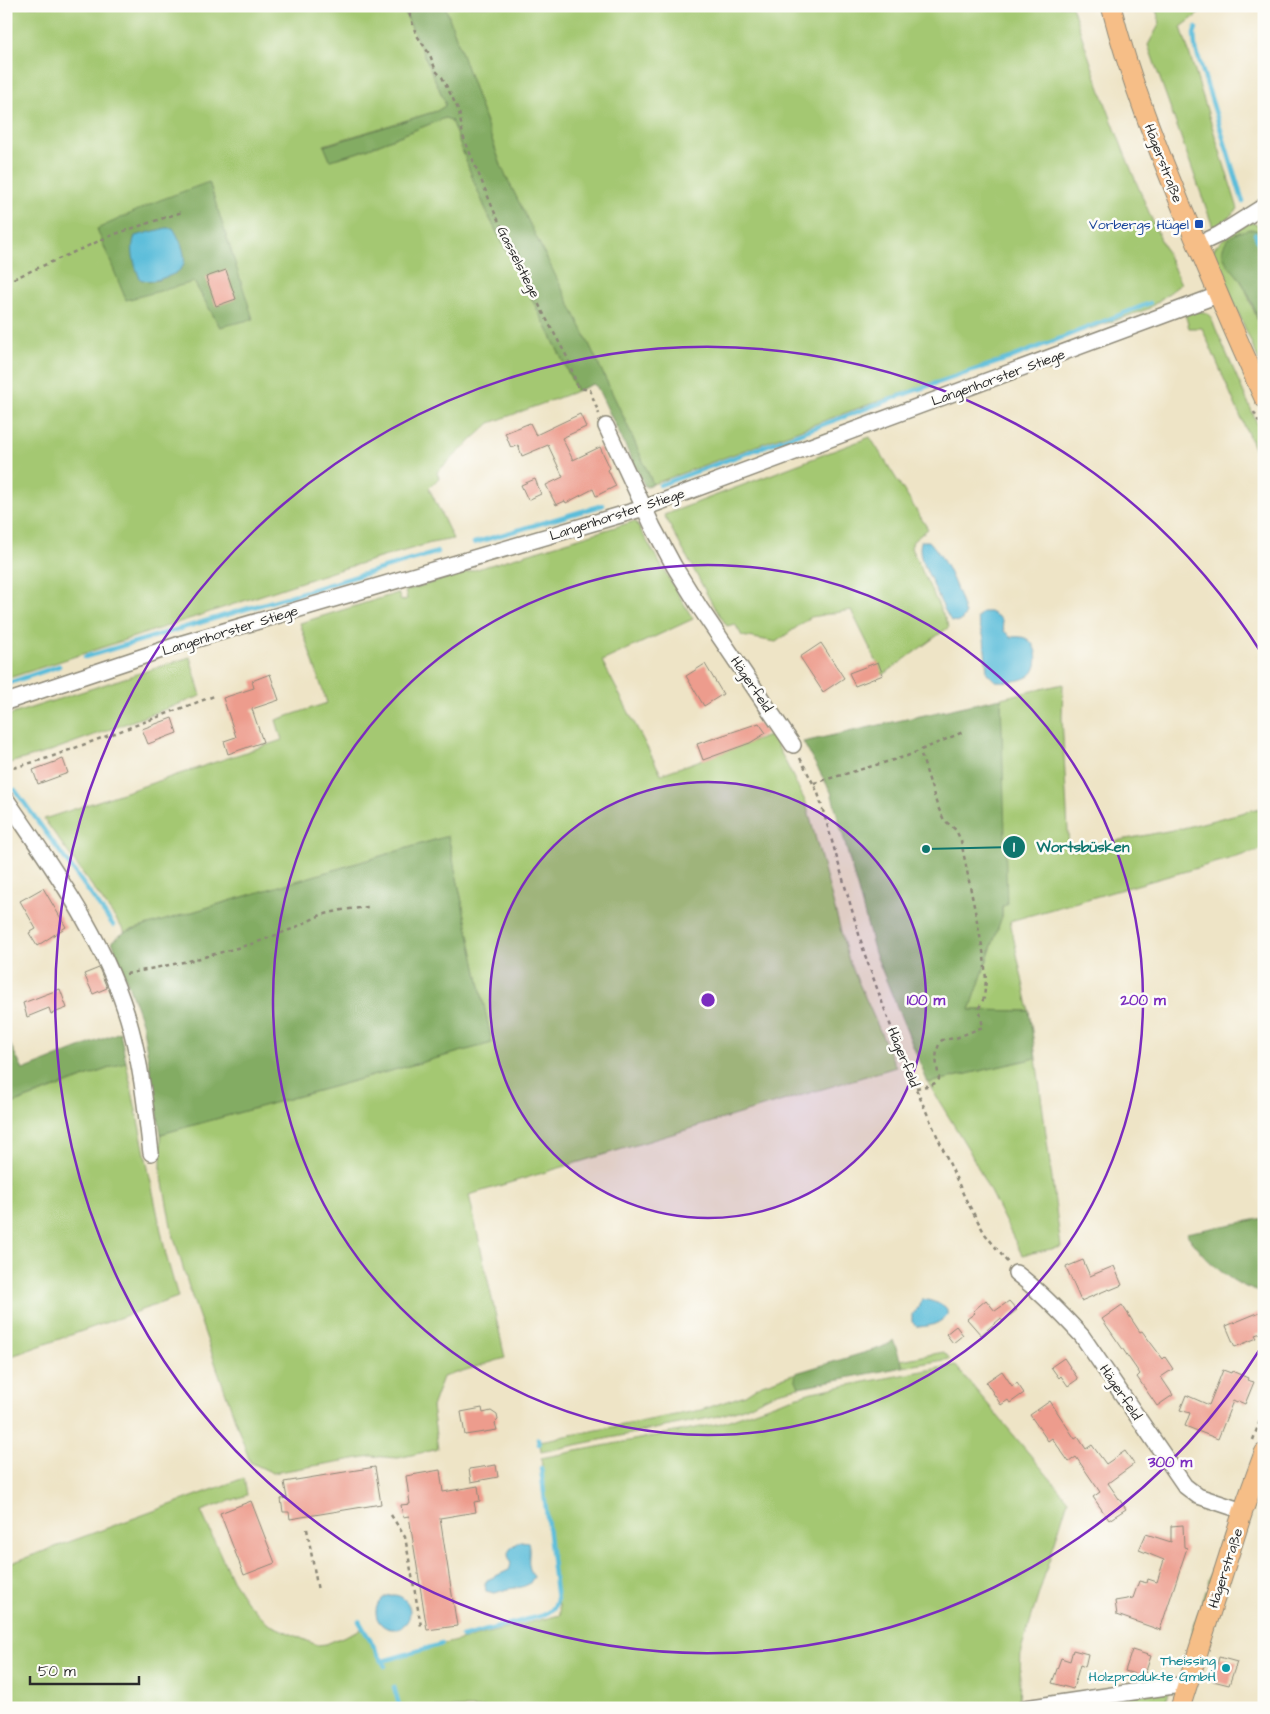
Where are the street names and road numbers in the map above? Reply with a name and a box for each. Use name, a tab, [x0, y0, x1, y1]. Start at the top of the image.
street label: Hägerstraße	[1139, 121, 1187, 206]
street label: Gasselstiege	[492, 223, 545, 302]
street label: Langenhorster Stiege	[929, 344, 1068, 411]
street label: Langenhorster Stiege	[547, 484, 688, 546]
street label: Langenhorster Stiege	[160, 601, 301, 661]
street label: Hägerfeld	[725, 653, 777, 716]
street label: Hägerfeld	[882, 1024, 924, 1091]
street label: Hägerfeld	[1094, 1361, 1146, 1424]
street label: Hägerstraße	[1204, 1525, 1248, 1611]

